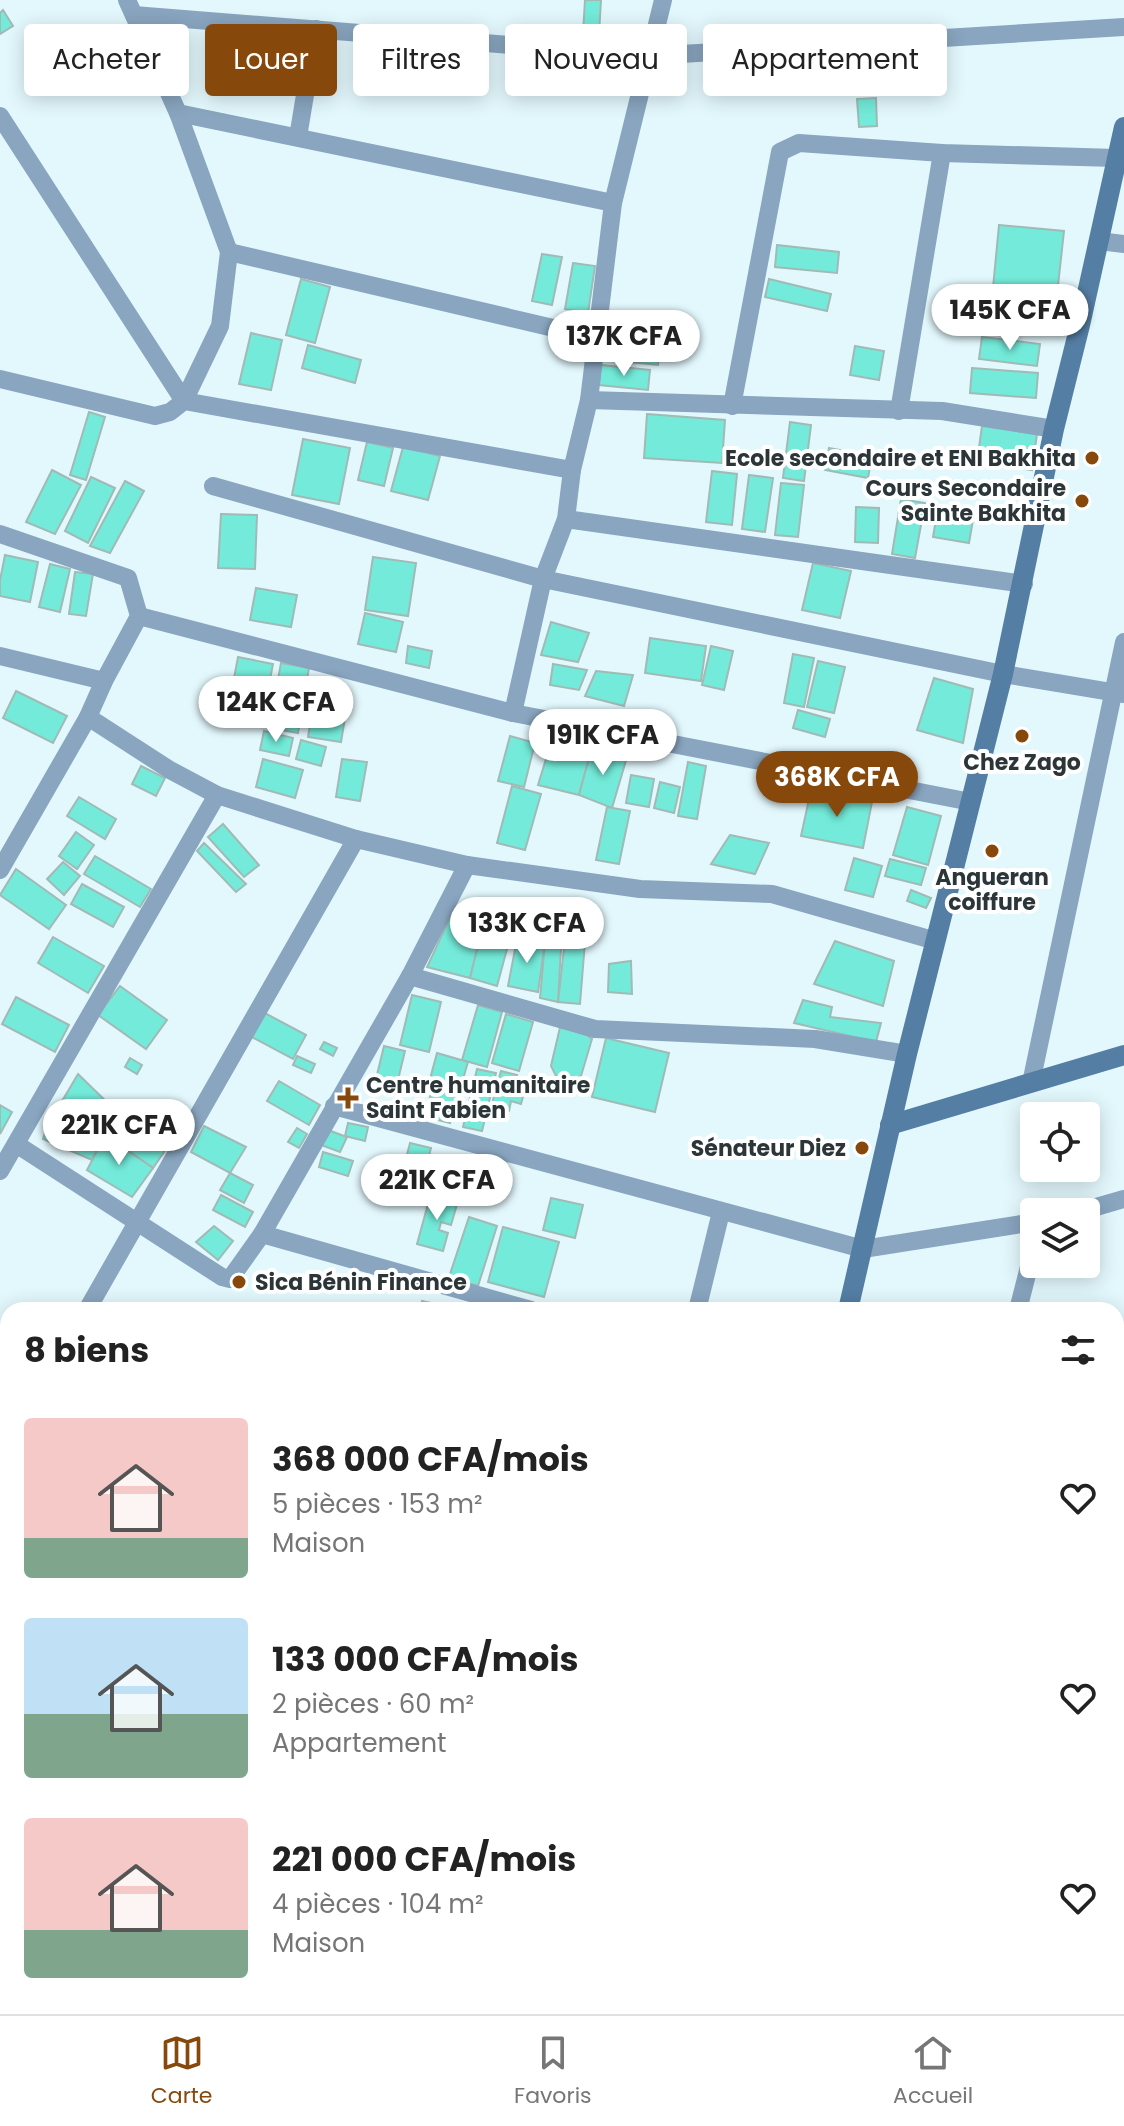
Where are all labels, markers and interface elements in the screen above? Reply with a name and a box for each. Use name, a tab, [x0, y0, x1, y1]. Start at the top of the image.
chip: Acheter	[24, 24, 189, 96]
chip: Louer	[205, 24, 337, 96]
chip: Filtres	[353, 24, 489, 96]
chip: Nouveau	[505, 24, 687, 96]
chip: Appartement	[703, 24, 947, 96]
pin: 145K CFA	[927, 284, 1093, 352]
text: 145K CFA	[949, 292, 1071, 328]
pin: 137K CFA	[541, 310, 707, 378]
text: 137K CFA	[566, 318, 682, 354]
place label: Ecole secondaire et ENI Bakhita	[725, 443, 1076, 474]
marker: Ecole secondaire et ENI Bakhita	[1083, 449, 1101, 467]
place label: Cours Secondaire Sainte Bakhita	[865, 473, 1066, 529]
marker: Cours Secondaire Sainte Bakhita	[1073, 492, 1091, 510]
pin: 124K CFA	[193, 676, 359, 744]
text: 124K CFA	[216, 684, 336, 720]
pin: 191K CFA	[520, 709, 686, 777]
text: 191K CFA	[547, 717, 659, 753]
marker: Chez Zago	[1013, 727, 1031, 745]
place label: Chez Zago	[963, 747, 1081, 778]
pin: 368K CFA	[754, 751, 920, 819]
text: 368K CFA	[774, 759, 900, 795]
marker: Angueran coiffure	[983, 842, 1001, 860]
place label: Angueran coiffure	[935, 862, 1049, 918]
pin: 133K CFA	[444, 897, 610, 965]
text: 133K CFA	[468, 905, 586, 941]
place label: Centre humanitaire Saint Fabien	[366, 1070, 590, 1126]
marker: Centre humanitaire Saint Fabien	[337, 1087, 359, 1109]
pin: 221K CFA	[36, 1099, 202, 1167]
map controls	[1020, 1102, 1100, 1278]
button: locate	[1020, 1102, 1100, 1182]
text: 221K CFA	[61, 1107, 177, 1143]
place label: Sénateur Diez	[691, 1133, 846, 1164]
marker: Sénateur Diez	[853, 1139, 871, 1157]
pin: 221K CFA	[354, 1154, 520, 1222]
text: 221K CFA	[379, 1162, 495, 1198]
button: layers	[1020, 1198, 1100, 1278]
place label: Sica Bénin Finance	[255, 1267, 467, 1298]
marker: Sica Bénin Finance	[230, 1273, 248, 1291]
text: 8 biens	[24, 1326, 149, 1374]
icon: filters	[1056, 1328, 1100, 1372]
text: 368 000 CFA/mois	[272, 1435, 589, 1483]
icon: home	[88, 1450, 184, 1546]
icon: heart	[1056, 1476, 1100, 1520]
text: 5 pièces · 153 m²	[272, 1486, 483, 1522]
text: Maison	[272, 1525, 365, 1561]
text: 133 000 CFA/mois	[272, 1635, 578, 1683]
icon: home	[88, 1650, 184, 1746]
icon: heart	[1056, 1676, 1100, 1720]
text: 2 pièces · 60 m²	[272, 1686, 474, 1722]
text: Appartement	[272, 1725, 447, 1761]
text: 221 000 CFA/mois	[272, 1835, 576, 1883]
icon: home	[88, 1850, 184, 1946]
icon: heart	[1056, 1876, 1100, 1920]
text: 4 pièces · 104 m²	[272, 1886, 484, 1922]
text: Maison	[272, 1925, 365, 1961]
tab: Carte	[151, 2031, 213, 2112]
tab: Favoris	[514, 2031, 592, 2112]
tab: Accueil	[893, 2031, 973, 2112]

